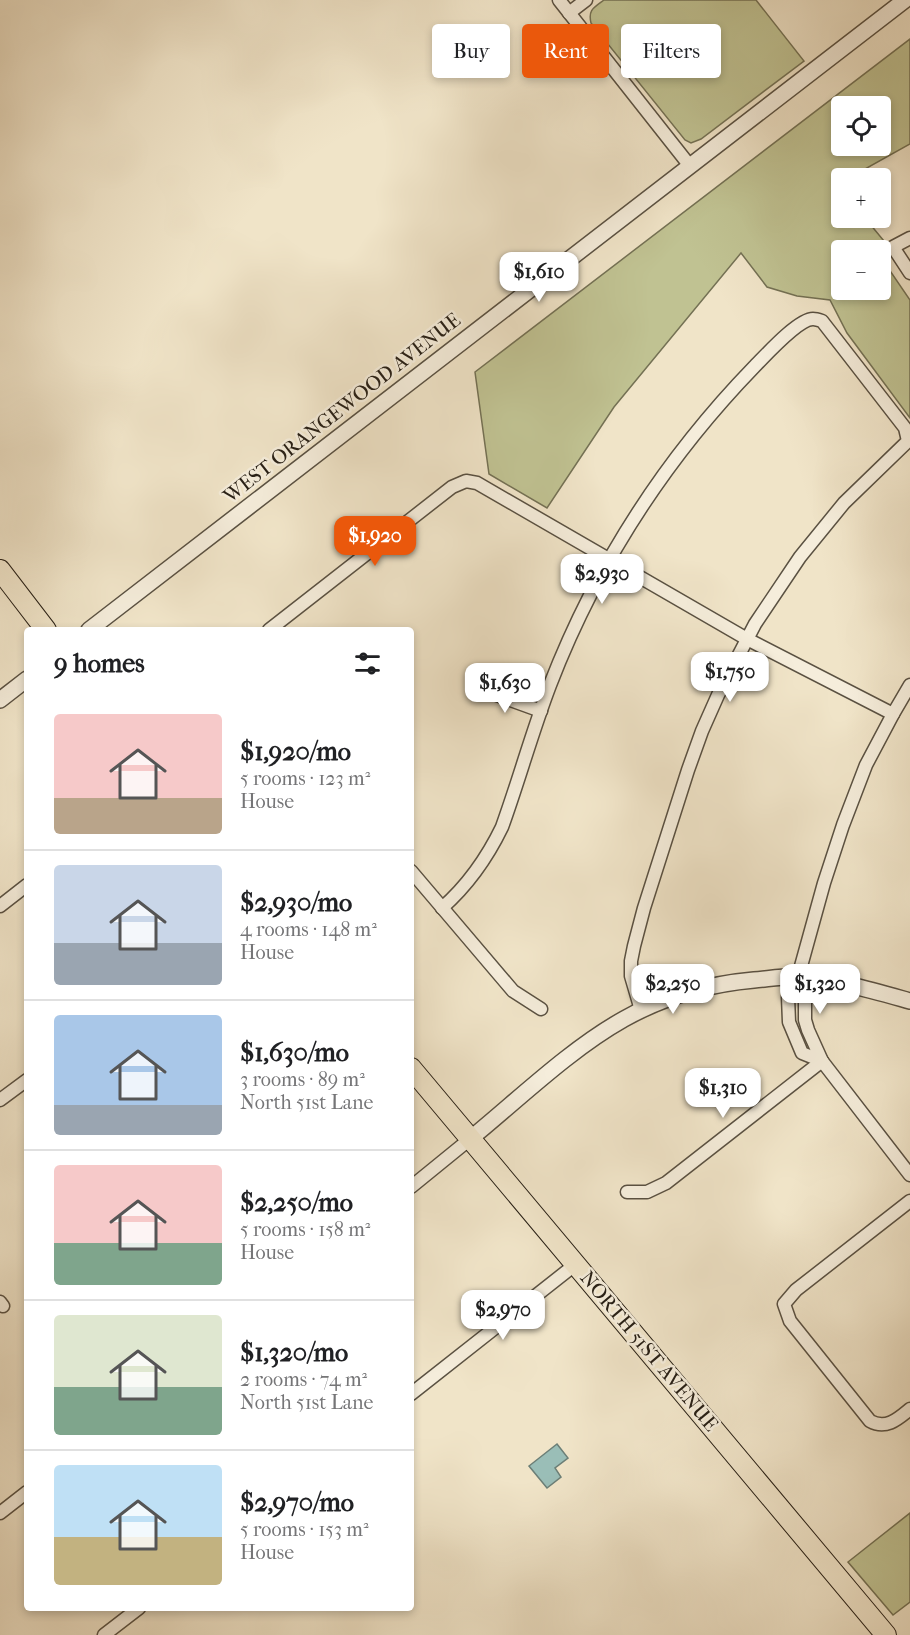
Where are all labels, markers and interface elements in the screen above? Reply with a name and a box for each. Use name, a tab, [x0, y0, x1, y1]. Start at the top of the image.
chip: Buy	[432, 24, 510, 78]
chip: Rent	[522, 24, 609, 78]
chip: Filters	[621, 24, 721, 78]
map controls	[831, 96, 891, 300]
button: locate	[831, 96, 891, 156]
button: +	[831, 168, 891, 228]
button: −	[831, 240, 891, 300]
pin: $1,610	[490, 252, 588, 303]
text: $1,610	[514, 260, 564, 283]
street label: WEST ORANGEWOOD AVENUE	[218, 308, 465, 508]
pin: $1,920	[326, 516, 424, 567]
text: $1,920	[348, 524, 402, 547]
pin: $2,930	[553, 554, 651, 605]
text: $2,930	[575, 562, 629, 585]
icon: filters	[351, 647, 384, 680]
text: 9 homes	[54, 648, 145, 679]
pin: $1,750	[681, 652, 779, 703]
text: $1,750	[705, 660, 755, 683]
pin: $1,630	[456, 663, 554, 714]
text: $1,630	[479, 671, 531, 694]
text: $1,920/mo	[240, 736, 351, 767]
icon: home	[102, 738, 174, 810]
text: 5 rooms · 123 m²	[240, 767, 370, 790]
text: House	[240, 790, 294, 813]
text: $2,930/mo	[240, 887, 352, 918]
icon: home	[102, 889, 174, 961]
text: 4 rooms · 148 m²	[240, 918, 377, 941]
text: House	[240, 941, 294, 964]
pin: $2,250	[624, 964, 722, 1015]
pin: $1,320	[771, 964, 869, 1015]
text: $2,250	[645, 972, 701, 995]
text: $1,320	[794, 972, 846, 995]
text: $1,630/mo	[240, 1037, 349, 1068]
icon: home	[102, 1039, 174, 1111]
text: 3 rooms · 89 m²	[240, 1068, 365, 1091]
pin: $1,310	[674, 1068, 772, 1119]
text: $1,310	[699, 1076, 747, 1099]
text: North 51st Lane	[240, 1091, 373, 1114]
text: $2,250/mo	[240, 1187, 353, 1218]
icon: home	[102, 1189, 174, 1261]
text: 5 rooms · 158 m²	[240, 1218, 370, 1241]
text: House	[240, 1241, 294, 1264]
street label: NORTH 51ST AVENUE	[575, 1266, 723, 1436]
pin: $2,970	[454, 1290, 552, 1341]
text: $2,970	[475, 1298, 531, 1321]
text: $1,320/mo	[240, 1337, 348, 1368]
icon: home	[102, 1339, 174, 1411]
text: 2 rooms · 74 m²	[240, 1368, 367, 1391]
text: North 51st Lane	[240, 1391, 373, 1414]
text: $2,970/mo	[240, 1487, 354, 1518]
icon: home	[102, 1489, 174, 1561]
text: 5 rooms · 153 m²	[240, 1518, 369, 1541]
text: House	[240, 1541, 294, 1564]

